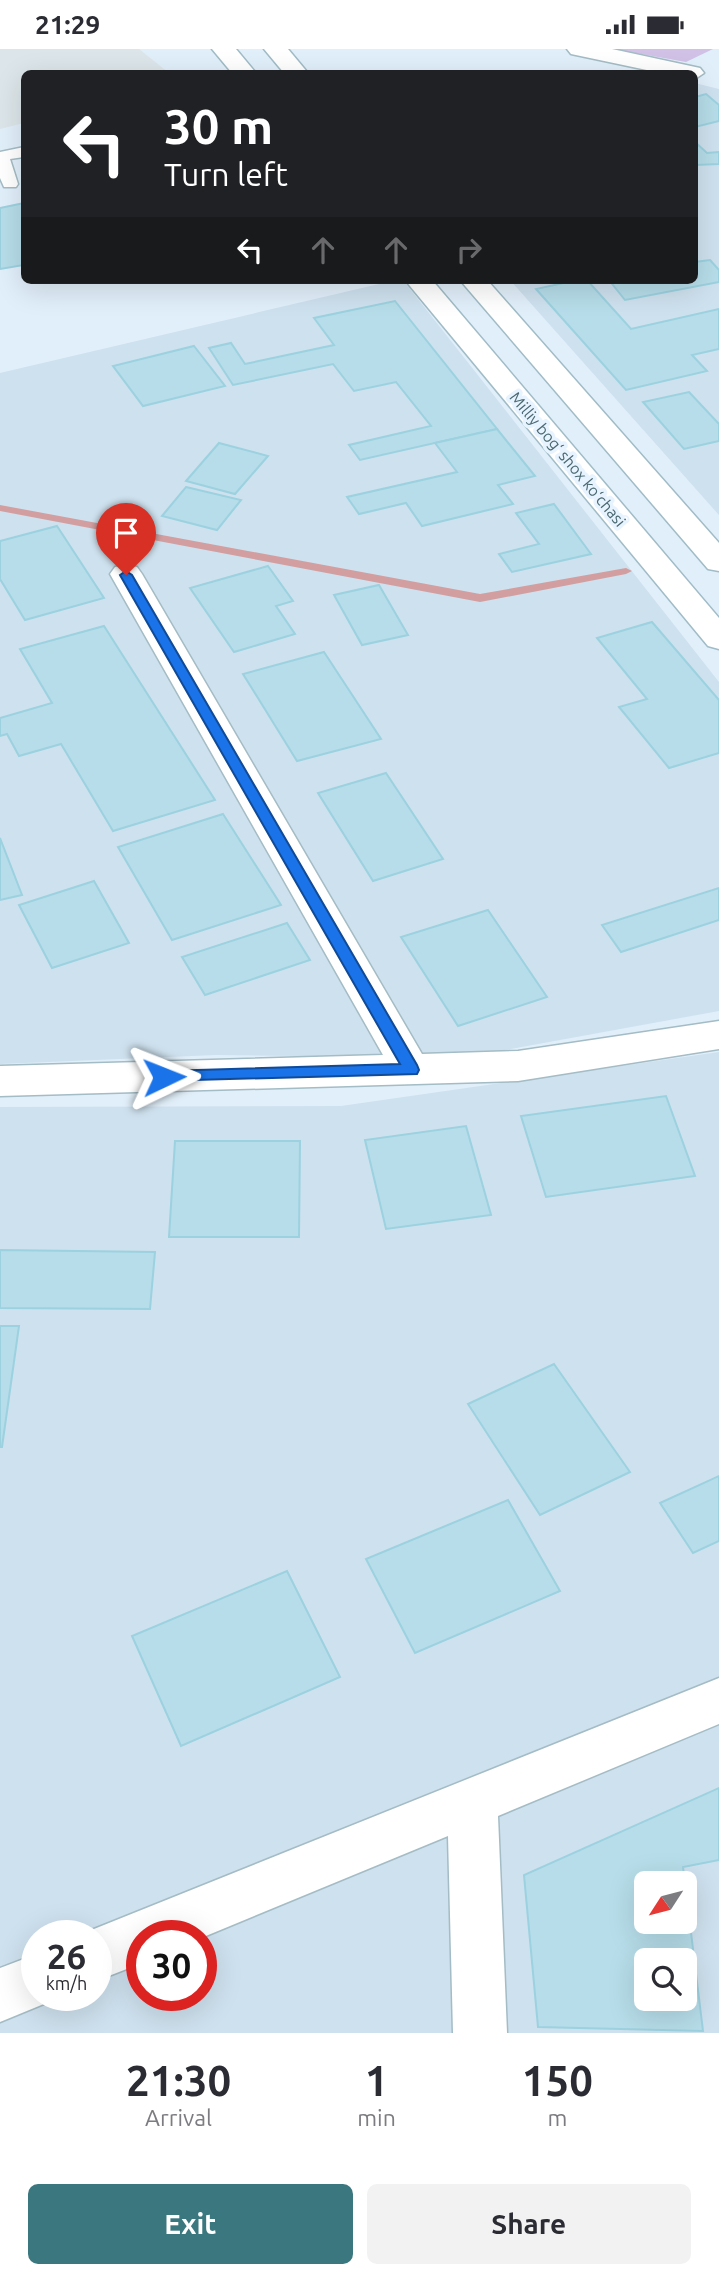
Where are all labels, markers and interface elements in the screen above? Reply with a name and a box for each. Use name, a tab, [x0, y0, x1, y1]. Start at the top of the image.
text: 21:29	[35, 10, 100, 39]
icon: left	[49, 98, 140, 189]
text: 30 m	[164, 98, 273, 153]
text: Turn left	[164, 156, 288, 192]
icon: left	[231, 231, 269, 269]
icon: ahead	[304, 231, 342, 269]
icon: ahead	[377, 231, 415, 269]
icon: right	[450, 231, 488, 269]
street label: Milliy bog‘ shox ko‘chasi	[507, 388, 629, 530]
pin	[96, 503, 156, 575]
icon: arrive	[107, 514, 145, 552]
position arrow	[127, 1040, 201, 1114]
north arrow	[634, 1871, 696, 1934]
map controls	[634, 1871, 697, 2011]
speed limit sign: 30	[126, 1920, 217, 2011]
text: 26	[47, 1936, 86, 1976]
button: search	[634, 1948, 697, 2011]
text: km/h	[46, 1973, 87, 1993]
text: 21:30	[126, 2057, 231, 2104]
text: 1	[365, 2057, 388, 2104]
text: 150	[522, 2057, 593, 2104]
text: Arrival	[145, 2105, 212, 2130]
text: min	[357, 2105, 396, 2130]
text: m	[547, 2105, 567, 2130]
button: Exit	[28, 2184, 353, 2264]
button: Share	[367, 2184, 691, 2264]

